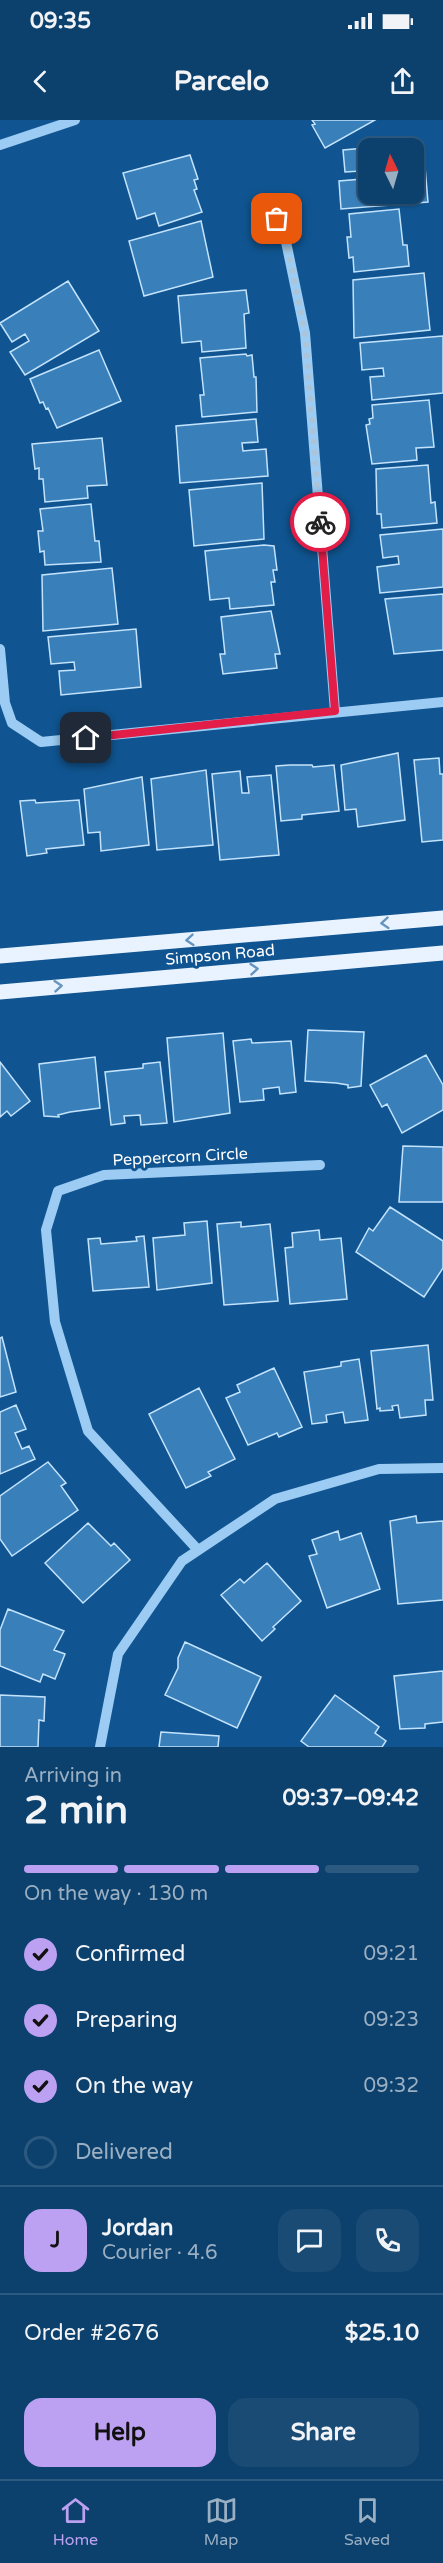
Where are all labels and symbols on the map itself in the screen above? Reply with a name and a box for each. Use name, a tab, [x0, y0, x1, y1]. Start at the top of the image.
north arrow	[358, 138, 424, 204]
pin	[251, 193, 302, 244]
courier	[290, 492, 350, 552]
pin	[60, 712, 111, 763]
one-way arrow	[380, 916, 389, 929]
one-way arrow	[186, 933, 195, 946]
street label: Simpson Road	[164, 940, 276, 970]
one-way arrow	[249, 963, 258, 976]
one-way arrow	[54, 980, 63, 993]
street label: Peppercorn Circle	[112, 1143, 248, 1171]

